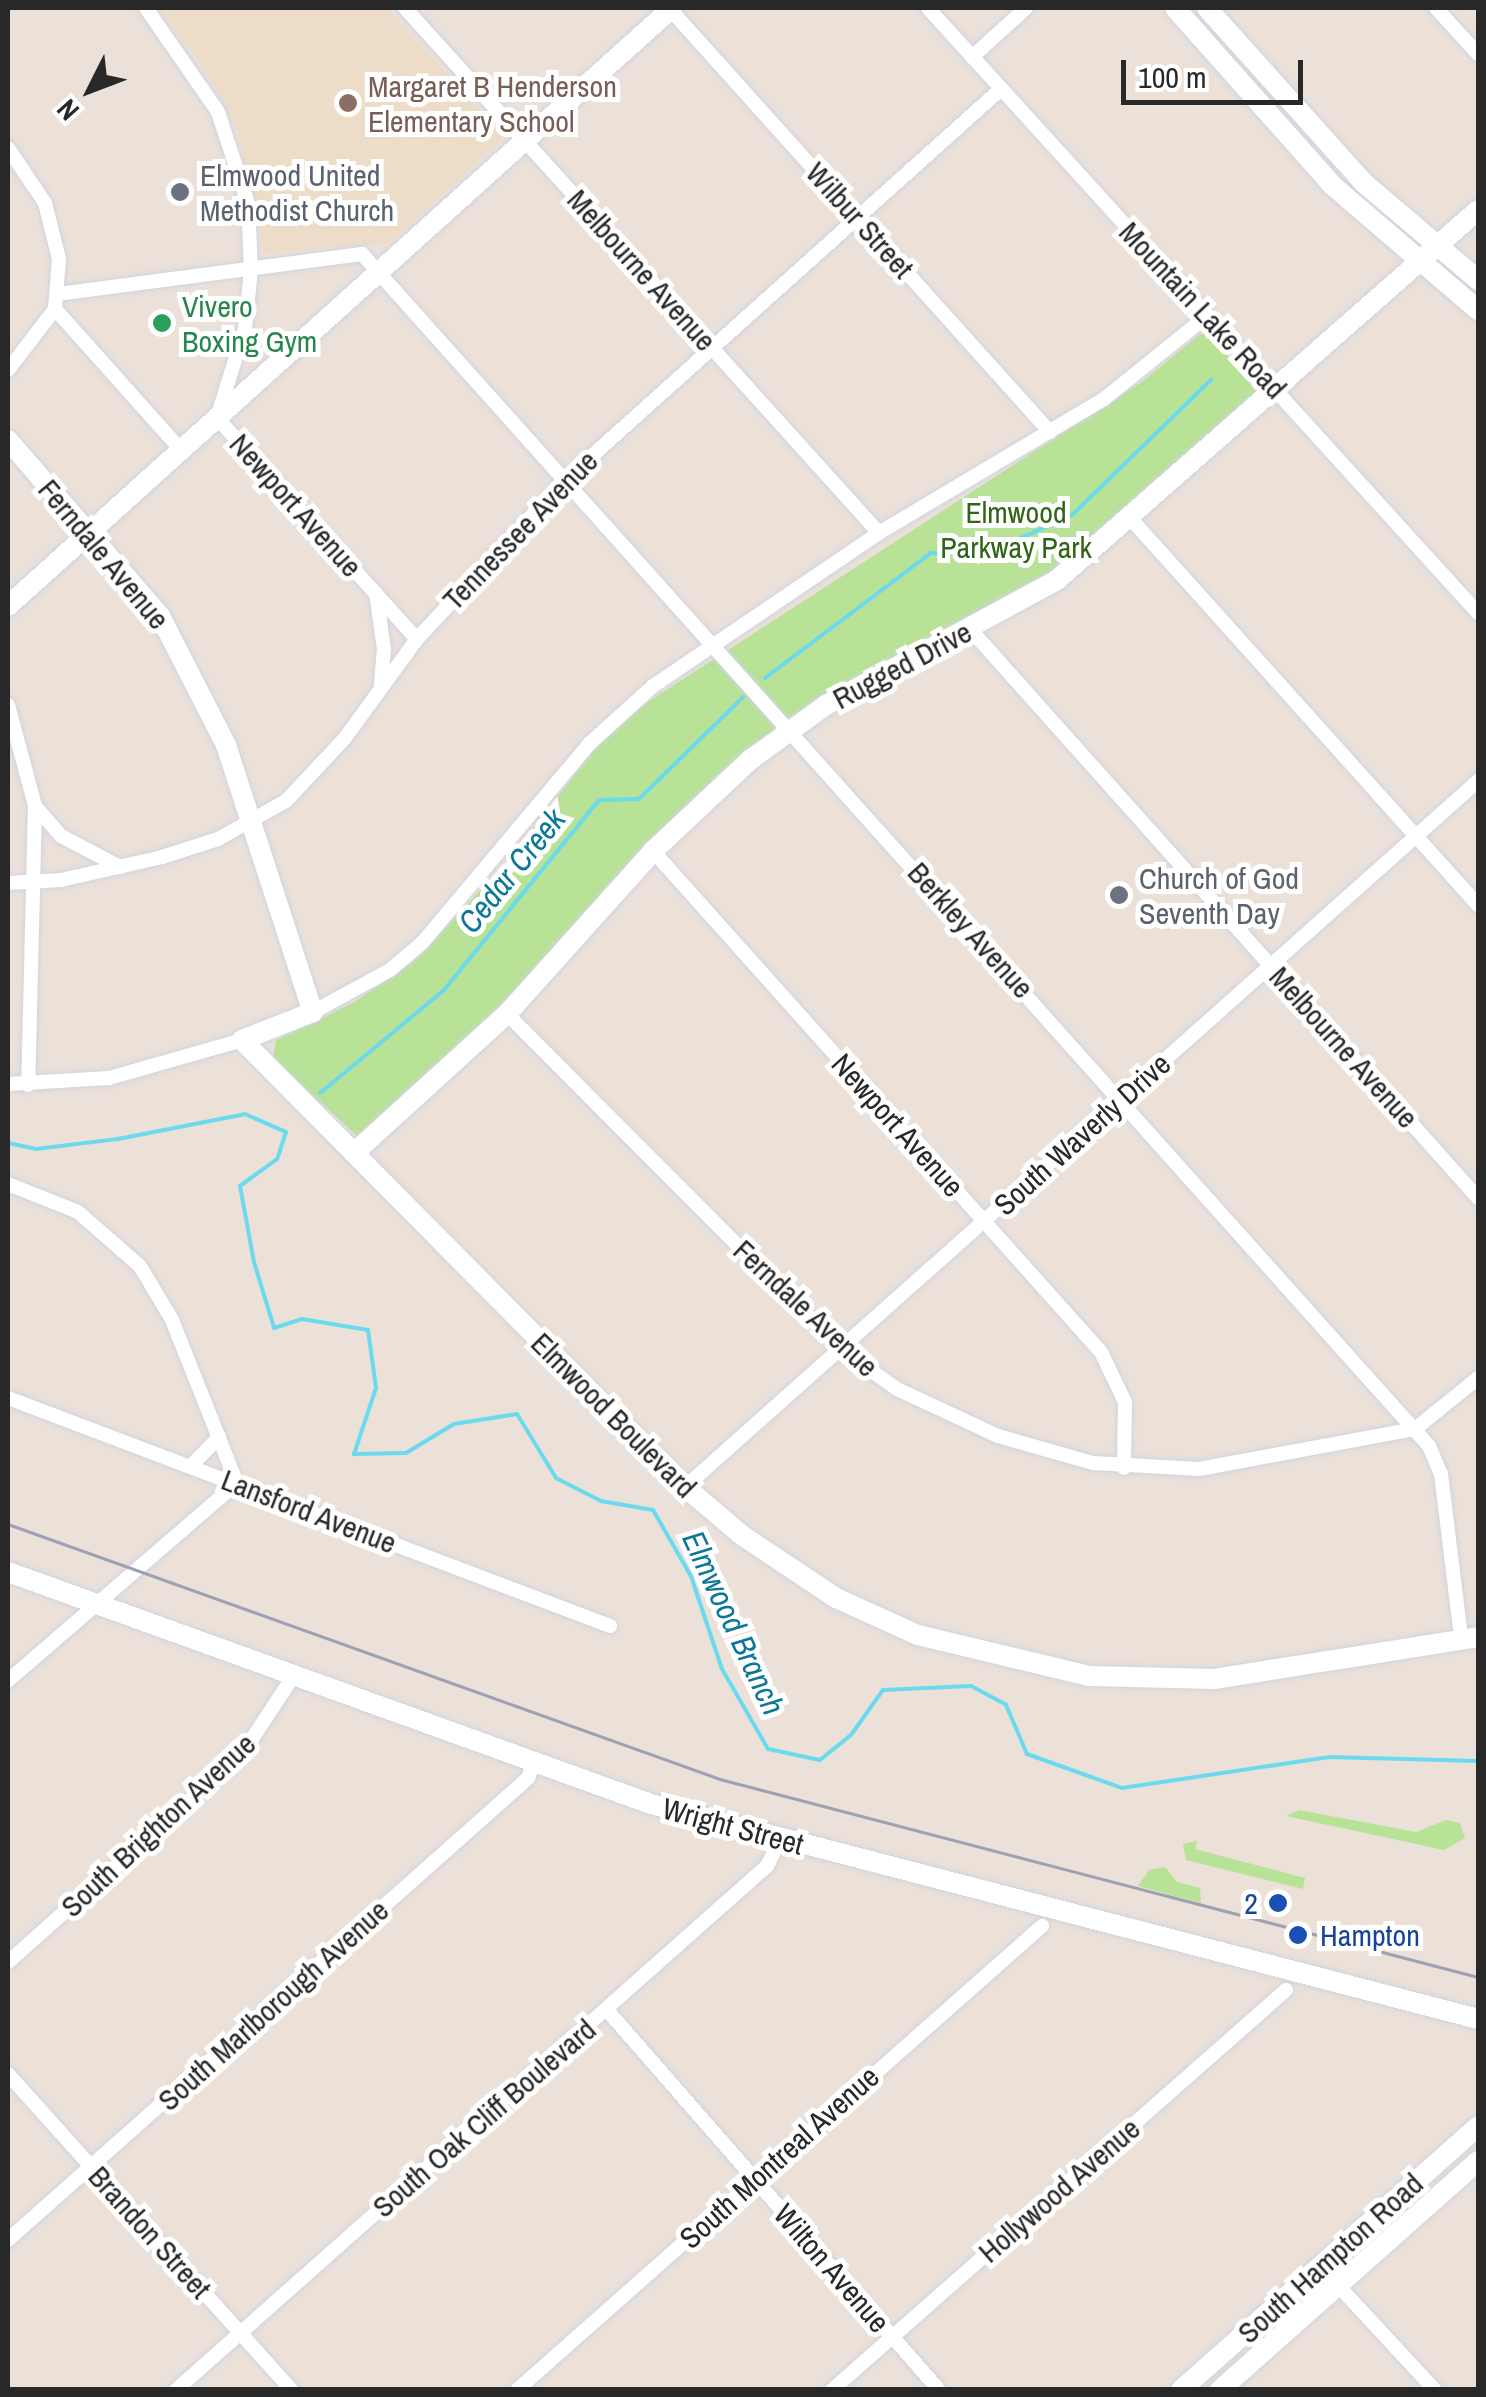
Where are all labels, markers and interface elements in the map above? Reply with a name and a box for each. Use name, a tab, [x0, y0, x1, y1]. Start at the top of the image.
north arrow	[40, 40, 140, 140]
scale bar	[1126, 40, 1308, 102]
text: 100 m	[1138, 57, 1206, 97]
place label: Margaret B Henderson Elementary School	[368, 68, 617, 138]
text: N	[48, 91, 87, 129]
marker: Margaret B Henderson Elementary School	[337, 92, 359, 114]
street label: Wilbur Street	[799, 155, 921, 285]
place label: Elmwood United Methodist Church	[200, 157, 394, 228]
marker: Elmwood United Methodist Church	[169, 181, 191, 203]
street label: Melbourne Avenue	[560, 181, 724, 359]
street label: Mountain Lake Road	[1112, 214, 1294, 406]
place label: Vivero Boxing Gym	[182, 288, 317, 358]
marker: Vivero Boxing Gym	[151, 312, 173, 334]
street label: Newport Avenue	[222, 426, 370, 584]
street label: Tennessee Avenue	[435, 442, 605, 618]
street label: Ferndale Avenue	[31, 471, 177, 637]
park label: Elmwood Parkway Park	[940, 494, 1092, 564]
street label: Rugged Drive	[827, 613, 977, 717]
water label: Cedar Creek	[450, 801, 574, 941]
street label: Berkley Avenue	[900, 854, 1042, 1006]
place label: Church of God Seventh Day	[1139, 860, 1299, 930]
marker: Church of God Seventh Day	[1108, 884, 1130, 906]
street label: Melbourne Avenue	[1262, 958, 1426, 1136]
street label: South Waverly Drive	[986, 1045, 1178, 1223]
street label: Newport Avenue	[824, 1046, 972, 1204]
street label: Ferndale Avenue	[726, 1232, 886, 1384]
street label: Elmwood Boulevard	[524, 1325, 704, 1505]
street label: Lansford Avenue	[216, 1461, 402, 1561]
water label: Elmwood Branch	[674, 1525, 792, 1721]
street label: South Brighton Avenue	[53, 1725, 263, 1925]
street label: Wright Street	[659, 1790, 807, 1862]
place label: 2	[1244, 1885, 1258, 1921]
street label: South Marlborough Avenue	[150, 1892, 396, 2118]
marker: 2	[1267, 1892, 1289, 1914]
place label: Hampton	[1320, 1917, 1420, 1953]
marker: Hampton	[1285, 1922, 1311, 1948]
street label: South Oak Cliff Boulevard	[365, 2011, 603, 2225]
street label: South Montreal Avenue	[672, 2058, 886, 2256]
street label: Hollywood Avenue	[970, 2110, 1148, 2270]
street label: Brandon Street	[81, 2158, 219, 2306]
street label: South Hampton Road	[1230, 2165, 1430, 2351]
street label: Wilton Avenue	[766, 2196, 898, 2340]

